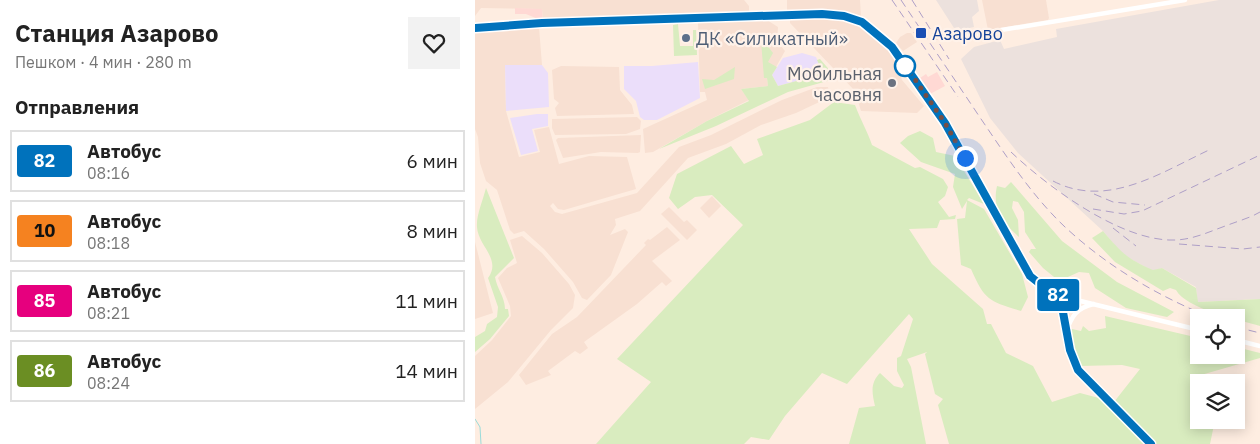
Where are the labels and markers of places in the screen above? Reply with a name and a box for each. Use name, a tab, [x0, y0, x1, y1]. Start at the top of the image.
place label: Азарово	[932, 22, 1003, 45]
marker: Азарово	[914, 26, 928, 40]
place label: ДК «Силикатный»	[696, 27, 848, 50]
marker: ДК «Силикатный»	[680, 32, 692, 44]
unlabelled marker	[894, 55, 916, 77]
place label: Мобильная часовня	[787, 62, 882, 106]
marker: Мобильная часовня	[886, 77, 898, 89]

